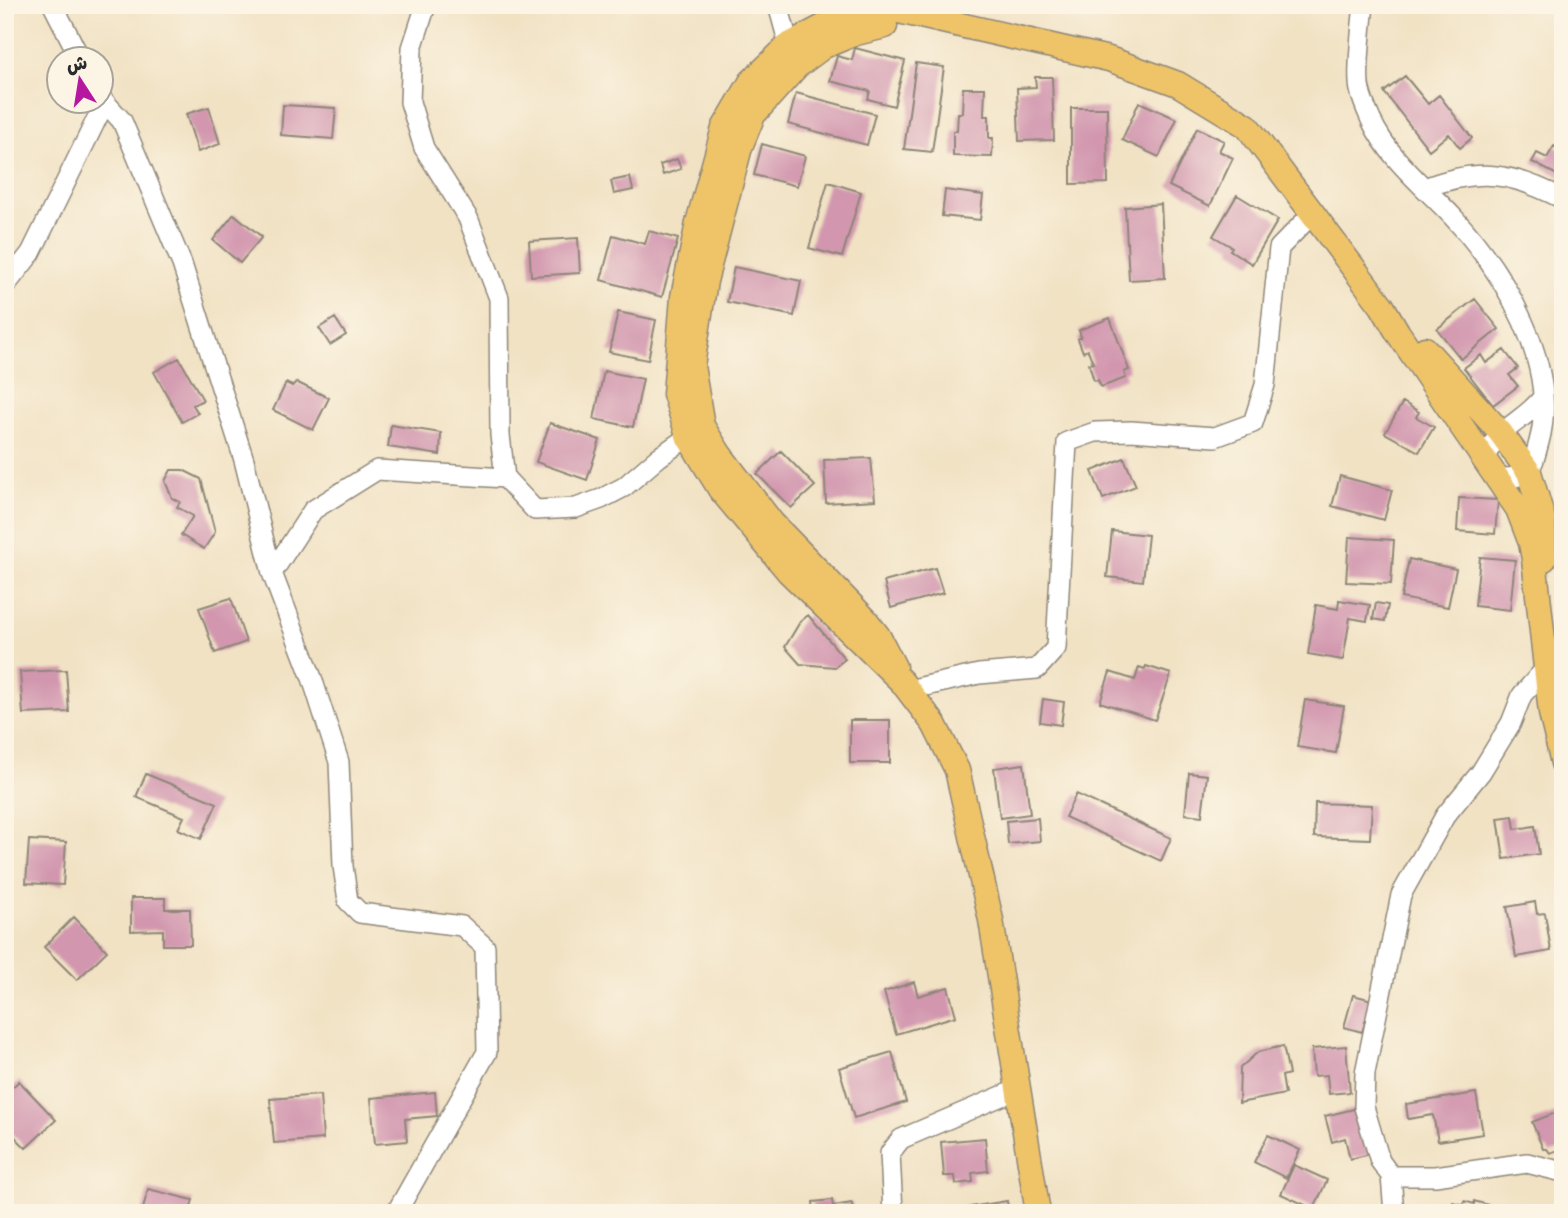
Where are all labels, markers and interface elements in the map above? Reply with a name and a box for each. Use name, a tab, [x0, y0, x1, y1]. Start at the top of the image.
north arrow	[46, 46, 116, 116]
text: ش	[64, 48, 90, 82]

